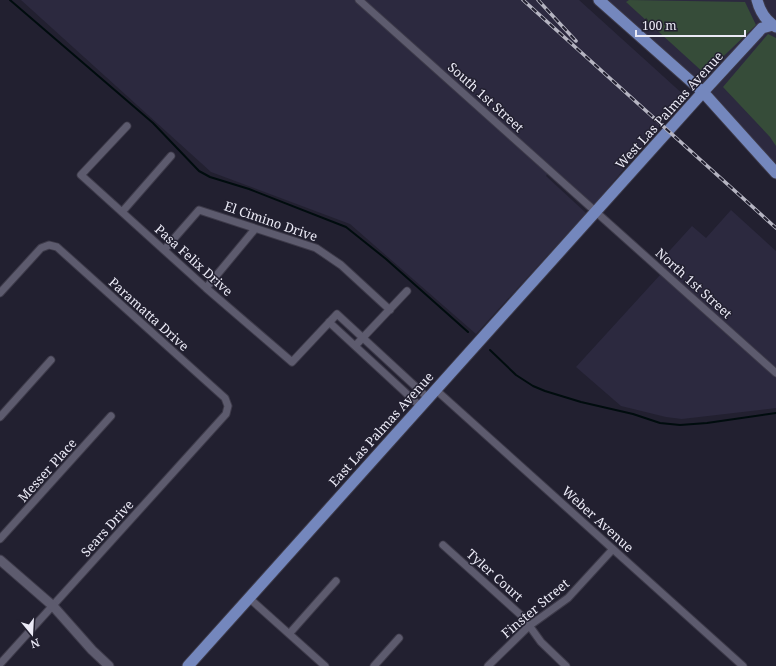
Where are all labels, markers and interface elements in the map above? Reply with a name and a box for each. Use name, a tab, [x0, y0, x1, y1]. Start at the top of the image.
scale bar	[636, 12, 745, 38]
text: 100 m	[642, 17, 677, 34]
street label: West Las Palmas Avenue	[611, 47, 727, 173]
street label: South 1st Street	[444, 58, 528, 136]
street label: El Cimino Drive	[222, 197, 320, 245]
street label: Pasa Felix Drive	[151, 220, 237, 300]
street label: North 1st Street	[652, 244, 736, 322]
street label: Paramatta Drive	[105, 273, 193, 355]
street label: East Las Palmas Avenue	[325, 368, 437, 490]
street label: Messer Place	[14, 434, 80, 506]
street label: Weber Avenue	[558, 482, 638, 556]
street label: Sears Drive	[77, 496, 137, 560]
street label: Tyler Court	[463, 545, 527, 605]
street label: Finster Street	[497, 574, 573, 642]
north arrow	[12, 614, 52, 654]
text: N	[28, 636, 42, 653]

